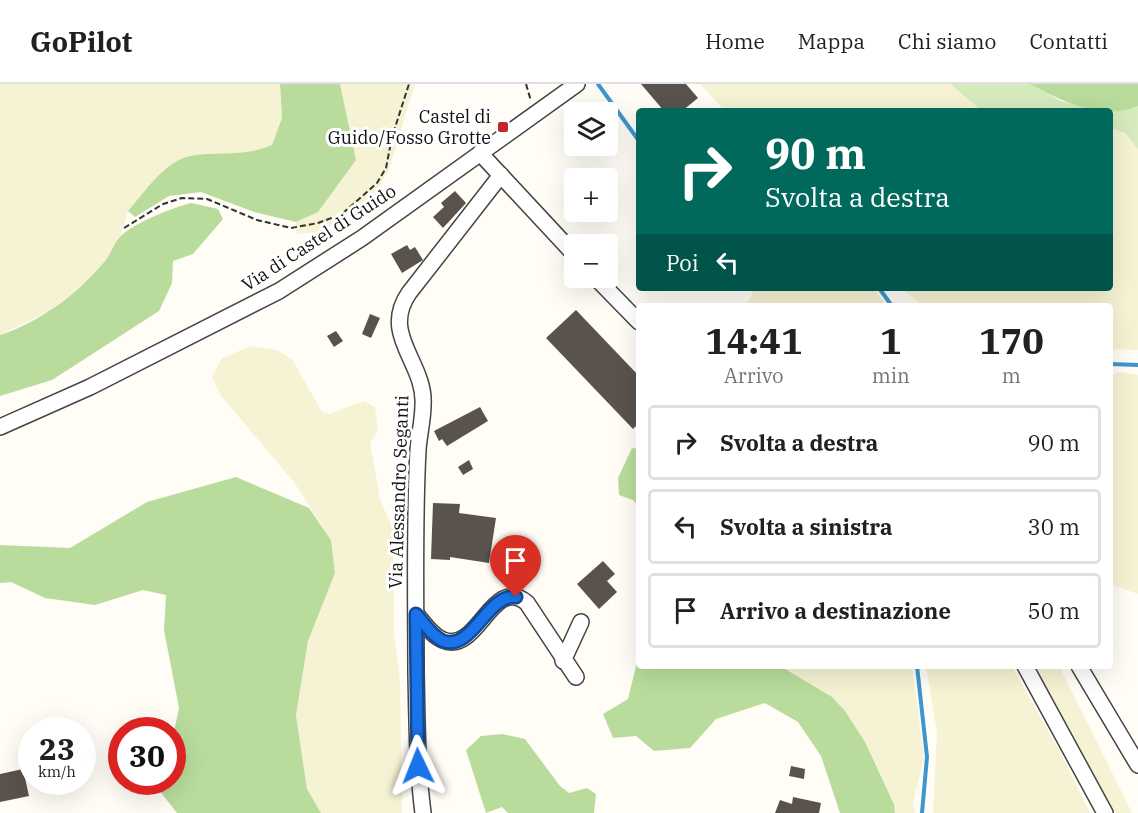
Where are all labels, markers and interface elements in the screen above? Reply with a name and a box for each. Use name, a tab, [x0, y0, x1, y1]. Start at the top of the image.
text: GoPilot	[30, 23, 132, 60]
text: Home	[705, 27, 765, 55]
text: Mappa	[798, 27, 865, 55]
text: Chi siamo	[898, 27, 996, 55]
text: Contatti	[1029, 27, 1108, 55]
map controls	[564, 102, 618, 288]
button: layers	[564, 102, 618, 156]
place label: Castel di Guido/Fosso Grotte	[328, 105, 491, 149]
marker: Castel di Guido/Fosso Grotte	[496, 120, 510, 134]
text: 90 m	[765, 126, 866, 181]
icon: right	[666, 132, 744, 210]
button: +	[564, 168, 618, 222]
street label: Via di Castel di Guido	[237, 179, 400, 296]
text: Svolta a destra	[765, 179, 950, 214]
button: −	[564, 234, 618, 288]
icon: left	[711, 246, 744, 279]
text: Poi	[666, 248, 699, 277]
text: 14:41	[705, 317, 802, 364]
text: 1	[880, 317, 902, 364]
text: 170	[979, 317, 1044, 364]
text: Arrivo	[724, 362, 784, 389]
text: min	[872, 362, 910, 389]
text: m	[1002, 362, 1021, 389]
street label: Via Alessandro Seganti	[384, 394, 413, 589]
icon: right	[669, 426, 702, 459]
text: Svolta a destra	[720, 428, 878, 457]
text: 90 m	[1028, 428, 1080, 457]
icon: left	[669, 510, 702, 543]
text: Svolta a sinistra	[720, 512, 893, 541]
text: 30 m	[1028, 512, 1080, 541]
pin	[490, 535, 541, 597]
icon: arrive	[499, 544, 532, 577]
icon: arrive	[669, 594, 702, 627]
text: Arrivo a destinazione	[720, 596, 951, 625]
text: 50 m	[1028, 596, 1080, 625]
speed limit sign: 30	[108, 717, 186, 795]
text: 23	[39, 729, 75, 768]
position arrow	[386, 734, 450, 798]
text: km/h	[38, 762, 76, 781]

